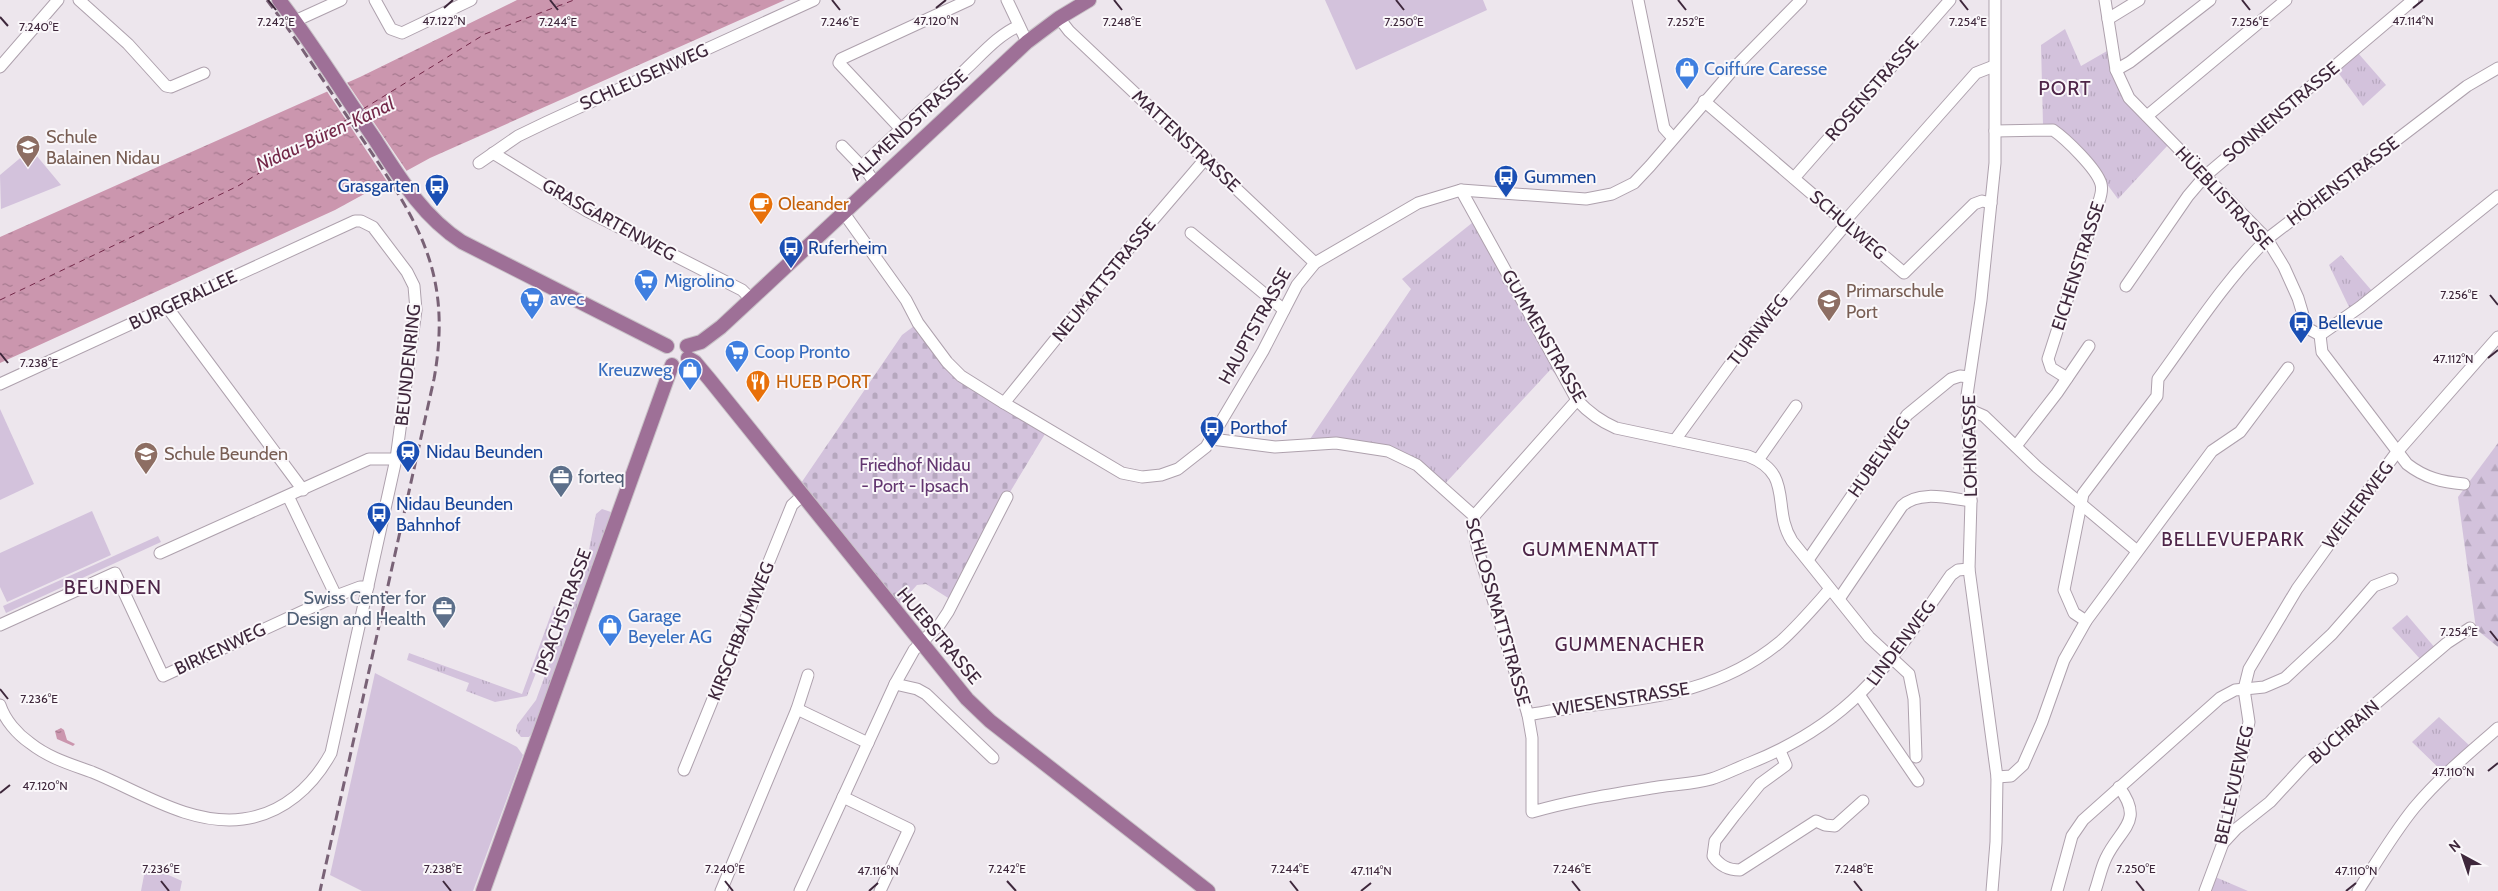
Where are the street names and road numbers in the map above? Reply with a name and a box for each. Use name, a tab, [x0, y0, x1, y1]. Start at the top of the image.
street label: ROSENSTRASSE	[1821, 32, 1923, 146]
street label: SCHLEUSENWEG	[576, 39, 712, 115]
street label: SONNENSTRASSE	[2218, 57, 2344, 167]
street label: ALLMENDSTRASSE	[846, 65, 972, 185]
street label: MATTENSTRASSE	[1127, 85, 1245, 197]
street label: HÖHENSTRASSE	[2282, 132, 2404, 230]
street label: HÜEBLISTRASSE	[2171, 142, 2277, 254]
street label: GRASGARTENWEG	[538, 174, 680, 266]
street label: SCHULWEG	[1805, 186, 1891, 264]
street label: EICHENSTRASSE	[2047, 199, 2109, 333]
street label: NEUMATTSTRASSE	[1047, 214, 1161, 346]
street label: HAUPTSTRASSE	[1214, 264, 1296, 388]
street label: BURGERALLEE	[126, 265, 241, 335]
street label: GUMMENSTRASSE	[1497, 266, 1591, 406]
street label: TURNWEG	[1723, 290, 1793, 370]
street label: BEUNDENRING	[391, 303, 425, 427]
street label: LOHNGASSE	[1958, 395, 1982, 497]
street label: HUBELWEG	[1843, 412, 1915, 502]
street label: WEIHERWEG	[2318, 457, 2398, 553]
street label: SCHLOSSMATTSTRASSE	[1461, 515, 1535, 709]
street label: IPSACHSTRASSE	[530, 546, 596, 678]
street label: KIRSCHBAUMWEG	[703, 558, 779, 704]
street label: HUEBSTRASSE	[892, 583, 986, 689]
street label: LINDENWEG	[1862, 596, 1940, 690]
street label: BIRKENWEG	[171, 618, 269, 680]
street label: WIESENSTRASSE	[1551, 677, 1691, 721]
street label: BUCHRAIN	[2304, 695, 2384, 769]
street label: BELLEVUEWEG	[2210, 723, 2258, 847]

